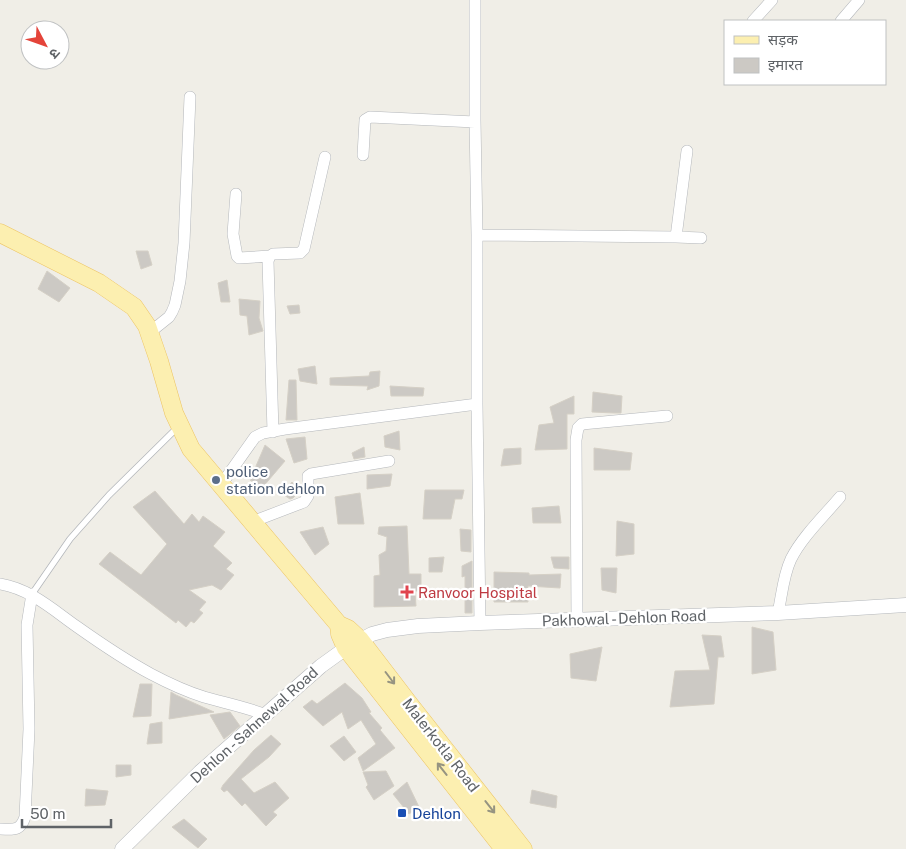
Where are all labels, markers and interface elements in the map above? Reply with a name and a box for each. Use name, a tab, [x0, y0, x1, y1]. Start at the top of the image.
north arrow	[20, 20, 70, 70]
legend	[724, 20, 886, 85]
text: सड़क	[768, 31, 798, 48]
text: उ	[46, 45, 64, 62]
text: इमारत	[768, 56, 803, 73]
place label: police station dehlon	[226, 463, 325, 497]
marker: police station dehlon	[210, 474, 222, 486]
place label: Ranvoor Hospital	[418, 584, 537, 601]
marker: Ranvoor Hospital	[400, 585, 414, 599]
street label: Pakhowal - Dehlon Road	[542, 607, 706, 629]
street label: Dehlon - Sahnewal Road	[187, 663, 321, 787]
one-way arrow	[385, 671, 395, 685]
street label: Malerkotla Road	[399, 695, 483, 795]
one-way arrow	[436, 763, 447, 776]
scale bar	[22, 796, 111, 828]
one-way arrow	[484, 800, 495, 813]
text: 50 m	[30, 805, 65, 822]
place label: Dehlon	[412, 805, 461, 822]
marker: Dehlon	[396, 807, 408, 819]

